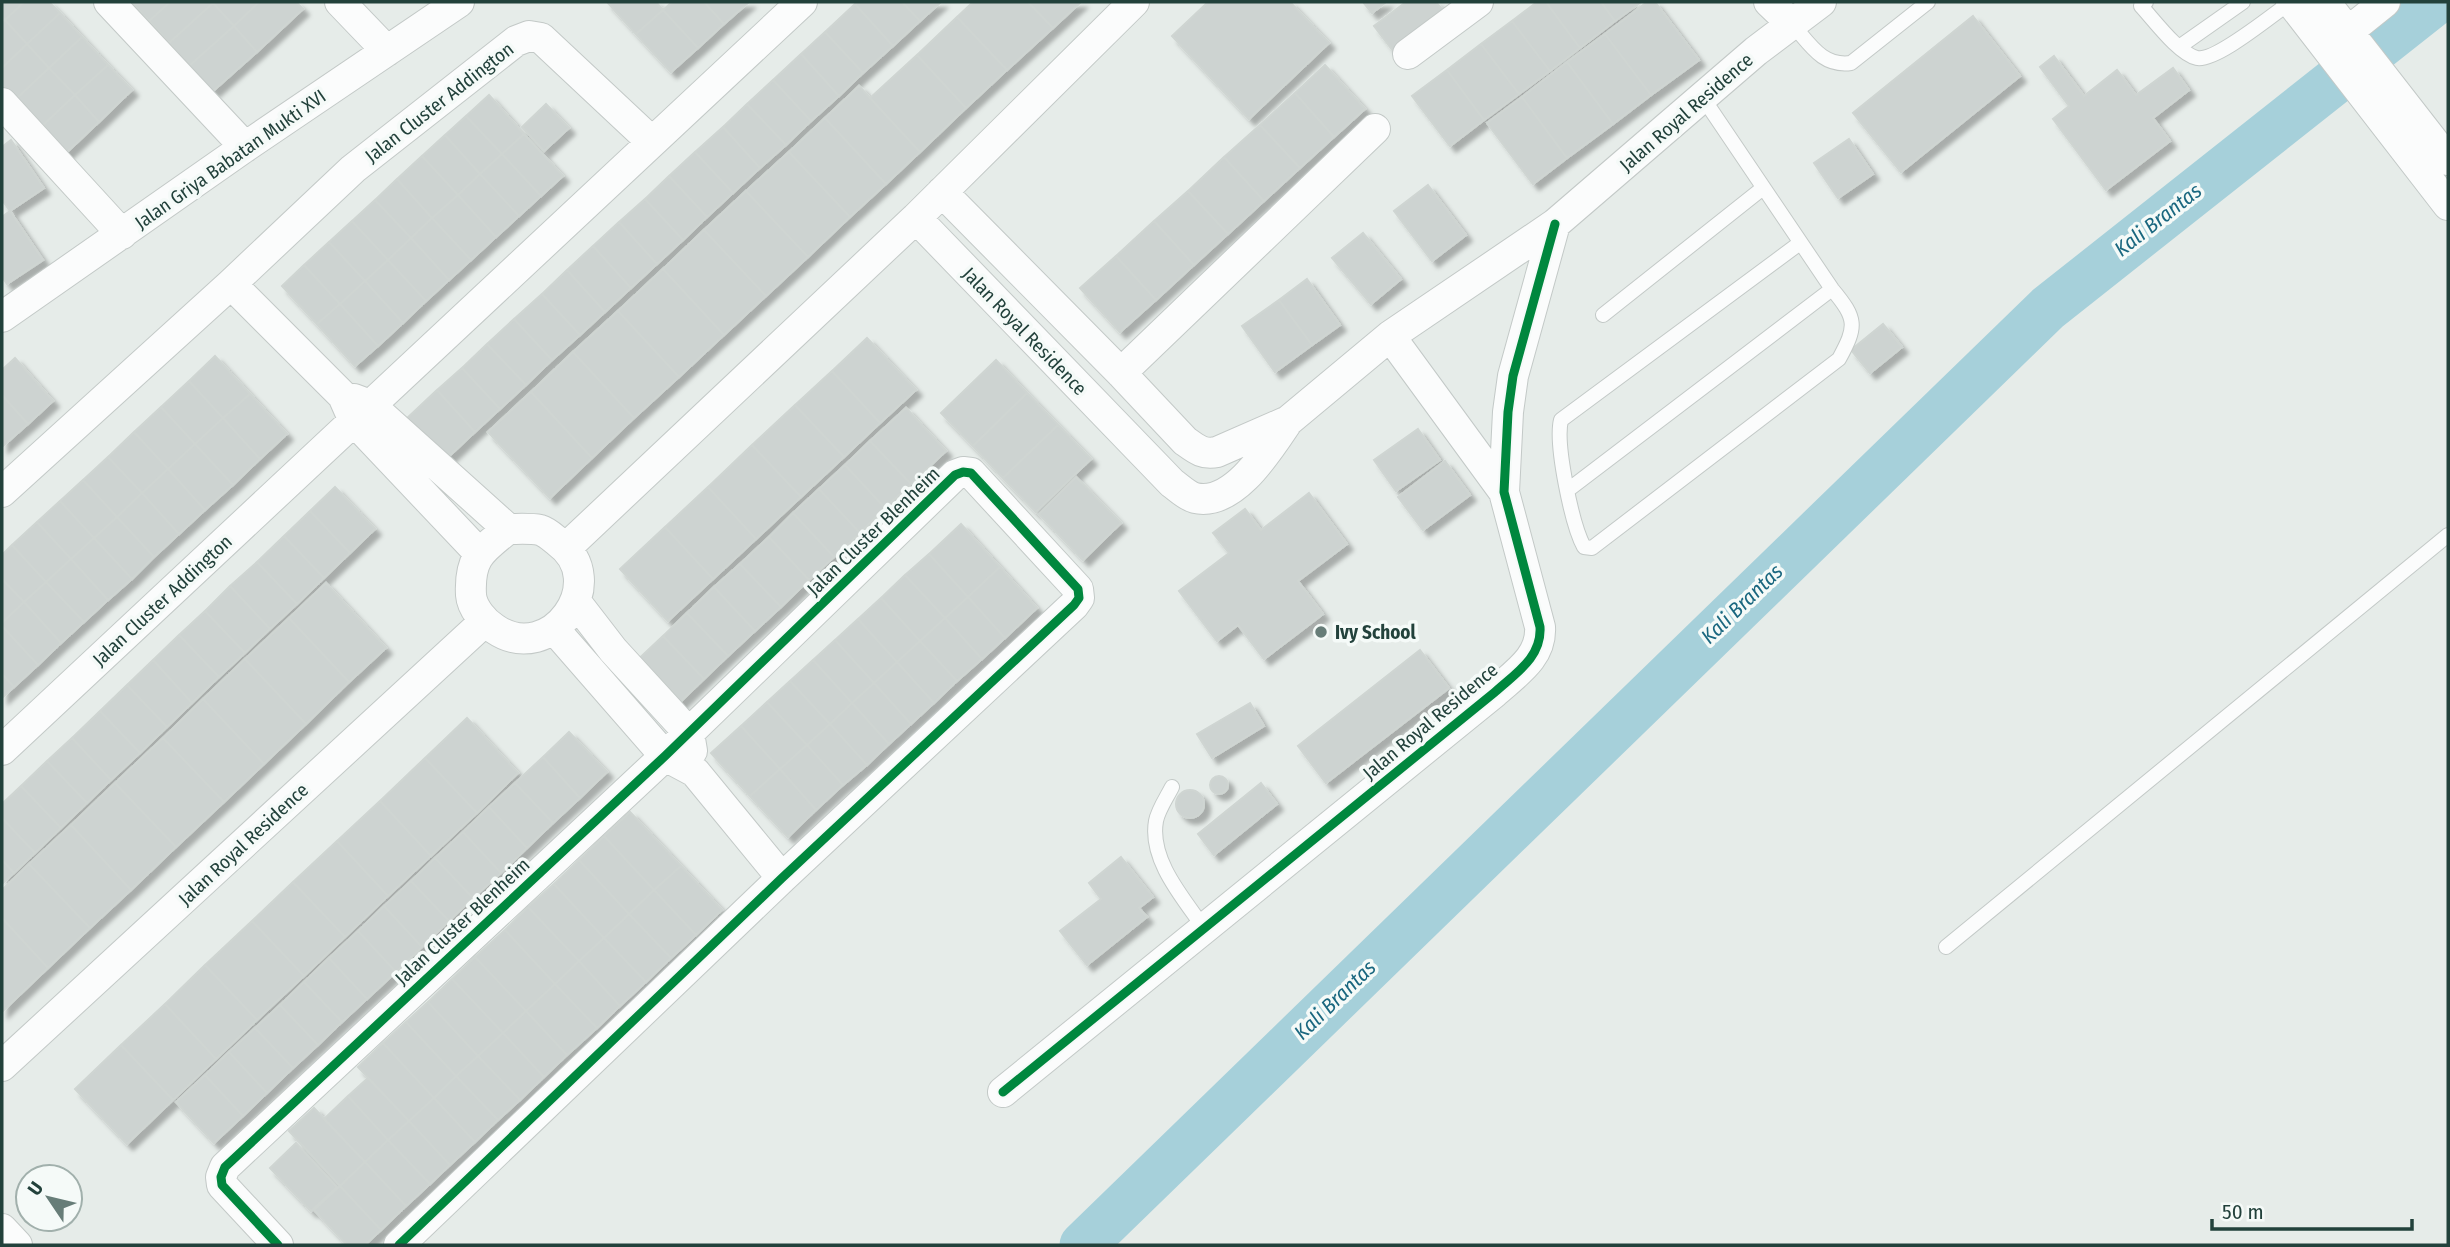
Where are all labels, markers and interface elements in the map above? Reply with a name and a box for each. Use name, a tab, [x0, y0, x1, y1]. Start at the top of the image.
street label: Jalan Cluster Addington	[361, 37, 518, 167]
street label: Jalan Royal Residence	[1615, 48, 1758, 176]
street label: Jalan Griya Babatan Mukti XVI	[130, 85, 330, 234]
water label: Kali Brantas	[2109, 178, 2207, 262]
street label: Jalan Royal Residence	[958, 263, 1092, 400]
street label: Jalan Cluster Blenheim	[802, 462, 944, 601]
street label: Jalan Cluster Addington	[88, 530, 237, 671]
water label: Kali Brantas	[1696, 559, 1788, 649]
place label: Ivy School	[1335, 621, 1416, 644]
marker: Ivy School	[1313, 624, 1329, 640]
street label: Jalan Royal Residence	[1358, 658, 1502, 784]
street label: Jalan Royal Residence	[174, 778, 313, 910]
street label: Jalan Cluster Blenheim	[390, 853, 534, 990]
water label: Kali Brantas	[1289, 955, 1381, 1045]
north arrow	[14, 1163, 84, 1233]
text: U	[23, 1177, 48, 1200]
scale bar	[2212, 1188, 2412, 1232]
text: 50 m	[2222, 1199, 2264, 1225]

